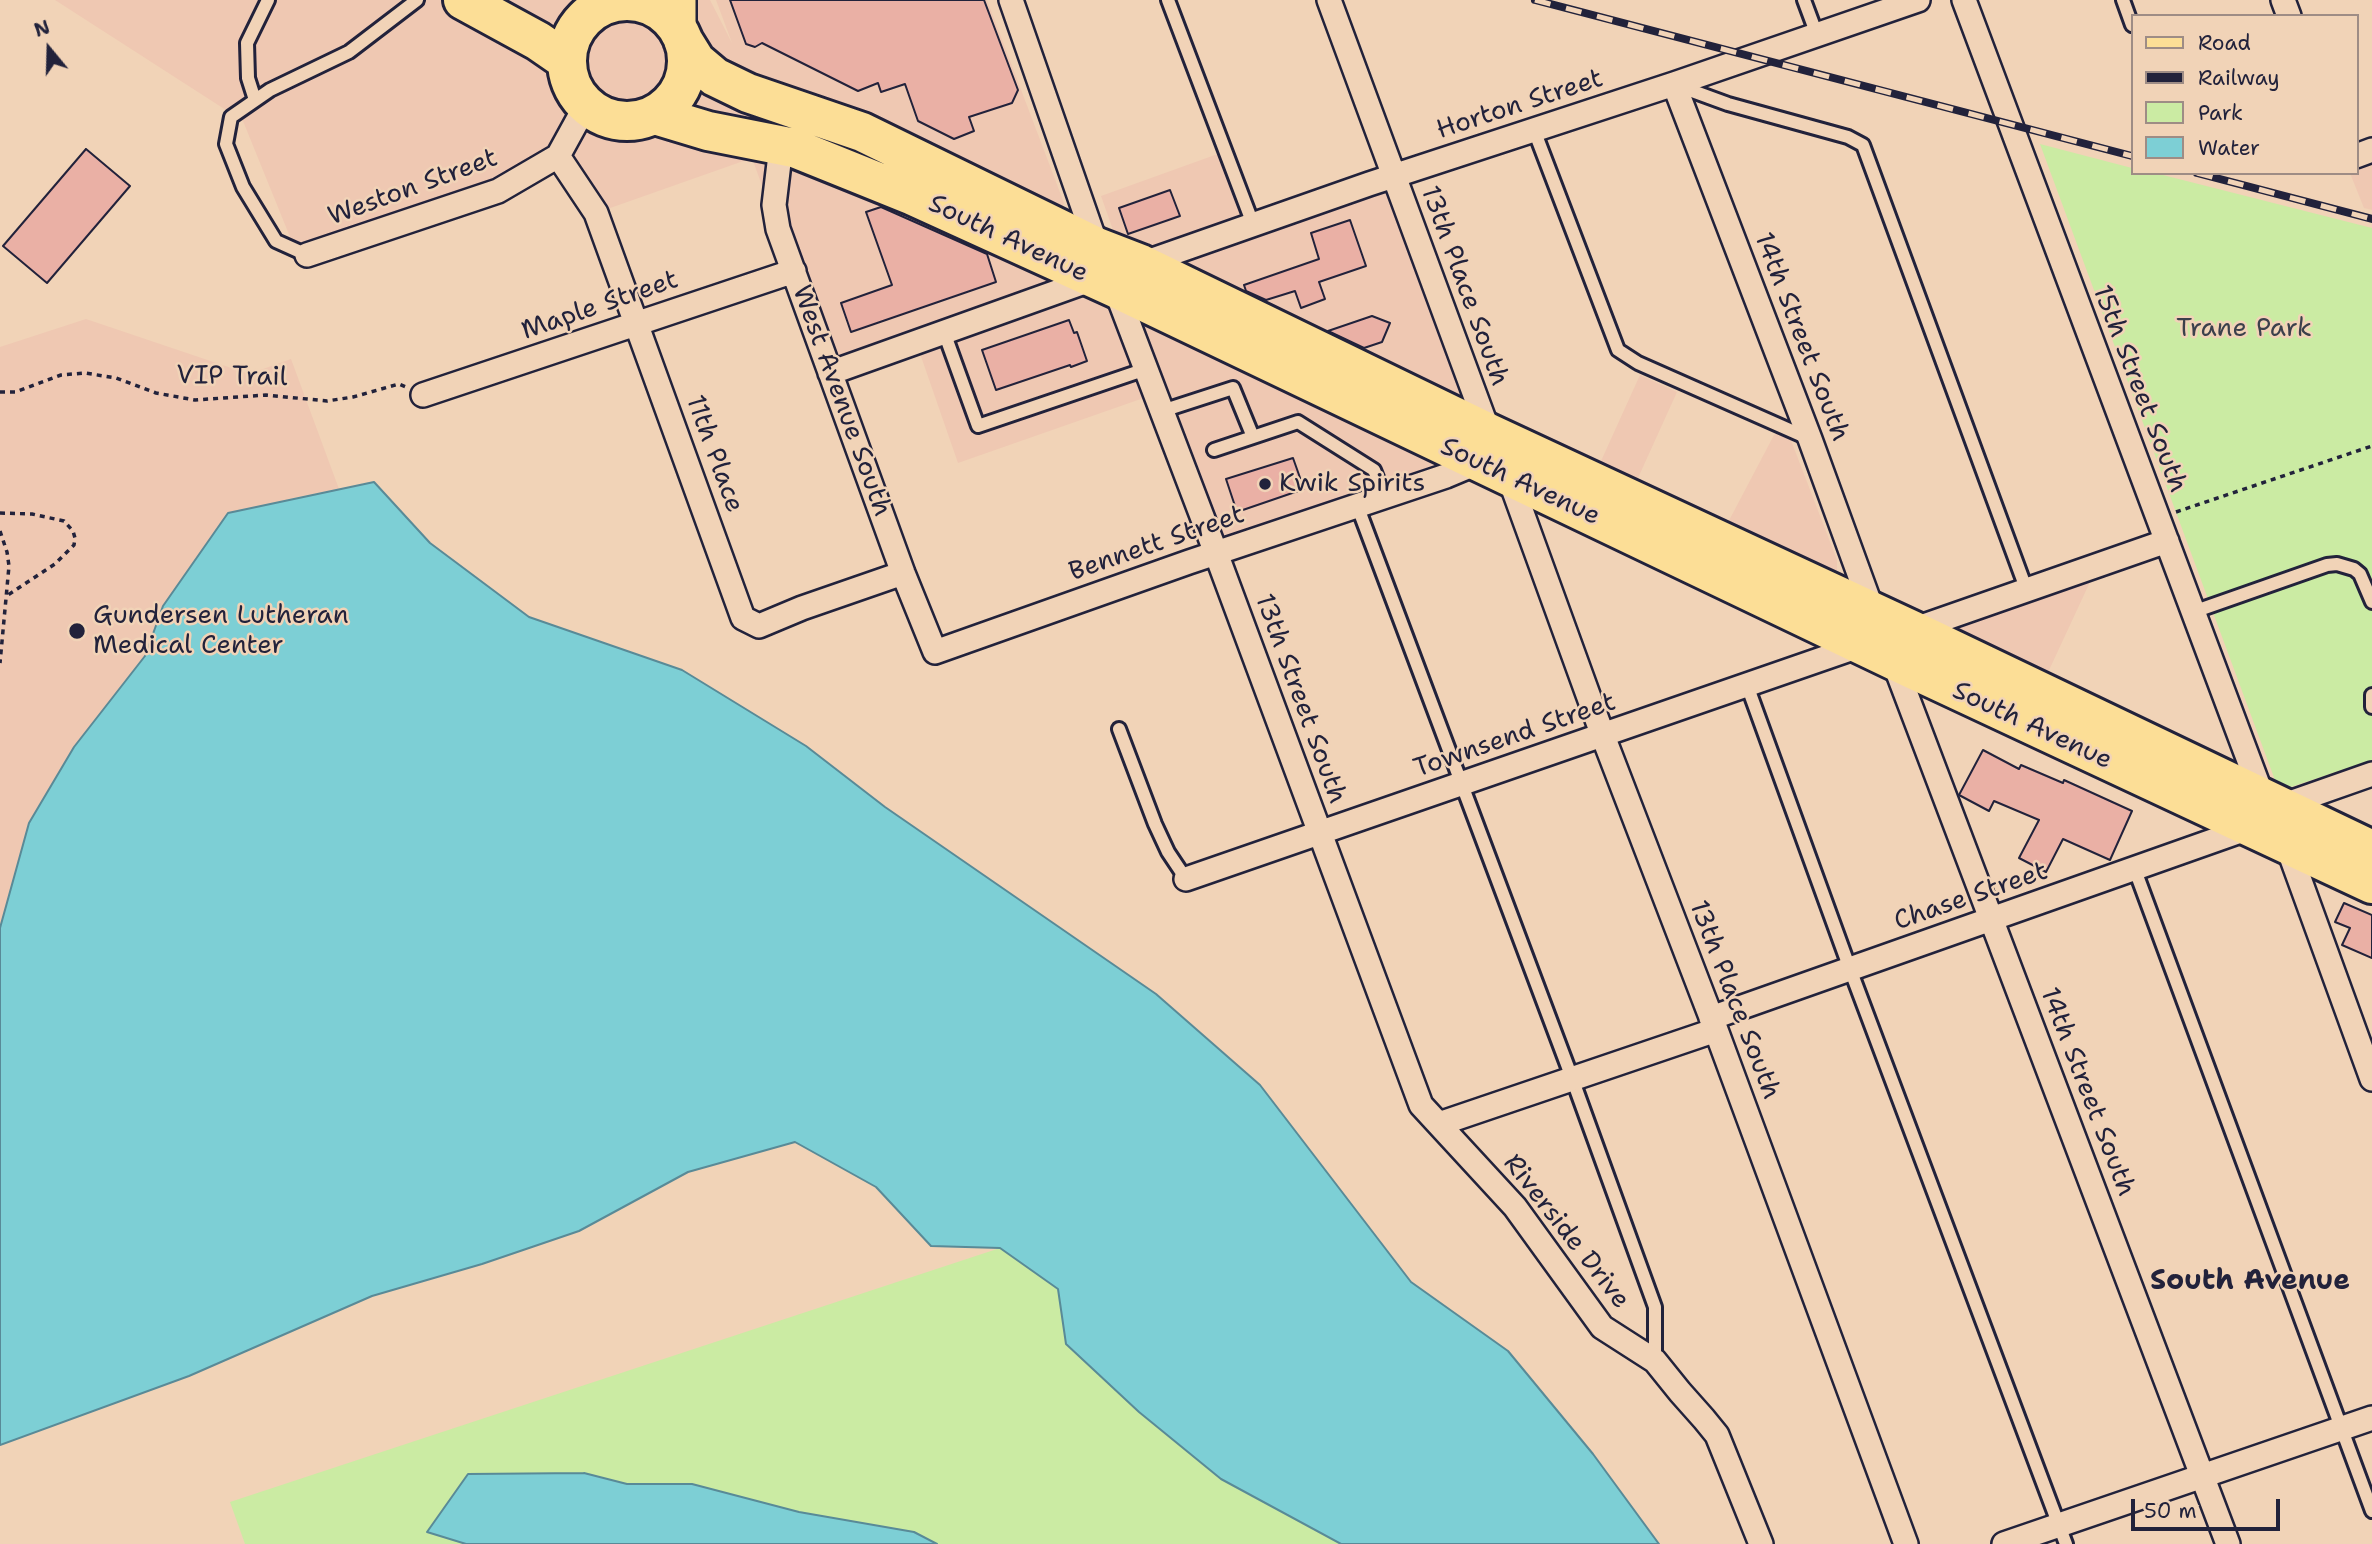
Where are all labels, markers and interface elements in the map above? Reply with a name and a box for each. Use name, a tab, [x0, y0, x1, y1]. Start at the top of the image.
north arrow	[14, 14, 84, 84]
text: N	[31, 14, 53, 43]
legend	[2130, 14, 2358, 175]
text: Road	[2198, 29, 2251, 57]
street label: Horton Street	[1433, 63, 1607, 147]
text: Railway	[2198, 64, 2280, 92]
text: Park	[2198, 99, 2243, 127]
text: Water	[2198, 134, 2260, 162]
street label: Weston Street	[324, 143, 502, 233]
street label: 13th Place South	[1413, 182, 1515, 390]
street label: South Avenue	[923, 188, 1093, 290]
street label: 14th Street South	[1747, 228, 1855, 446]
street label: Maple Street	[518, 265, 682, 347]
street label: West Avenue South	[785, 281, 897, 521]
street label: 15th Street South	[2085, 281, 2193, 497]
park label: Trane Park	[2176, 313, 2312, 345]
street label: VIP Trail	[176, 360, 288, 394]
street label: 11th Place	[678, 391, 750, 517]
street label: South Avenue	[1435, 431, 1605, 533]
place label: Kwik Spirits	[1279, 468, 1425, 500]
marker: Kwik Spirits	[1257, 476, 1273, 492]
street label: Bennett Street	[1065, 499, 1249, 589]
street label: 13th Street South	[1248, 590, 1352, 808]
place label: Gundersen Lutheran Medical Center	[93, 600, 349, 662]
marker: Gundersen Lutheran Medical Center	[67, 621, 87, 641]
street label: South Avenue	[1947, 675, 2117, 777]
street label: Townsend Street	[1410, 687, 1620, 785]
street label: Chase Street	[1890, 856, 2052, 938]
street label: 13th Place South	[1682, 896, 1786, 1104]
street label: 14th Street South	[2033, 983, 2141, 1201]
street label: Riverside Drive	[1496, 1149, 1636, 1315]
district label: South Avenue	[2150, 1265, 2350, 1299]
scale bar	[2134, 1484, 2283, 1528]
text: 50 m	[2144, 1497, 2197, 1525]

